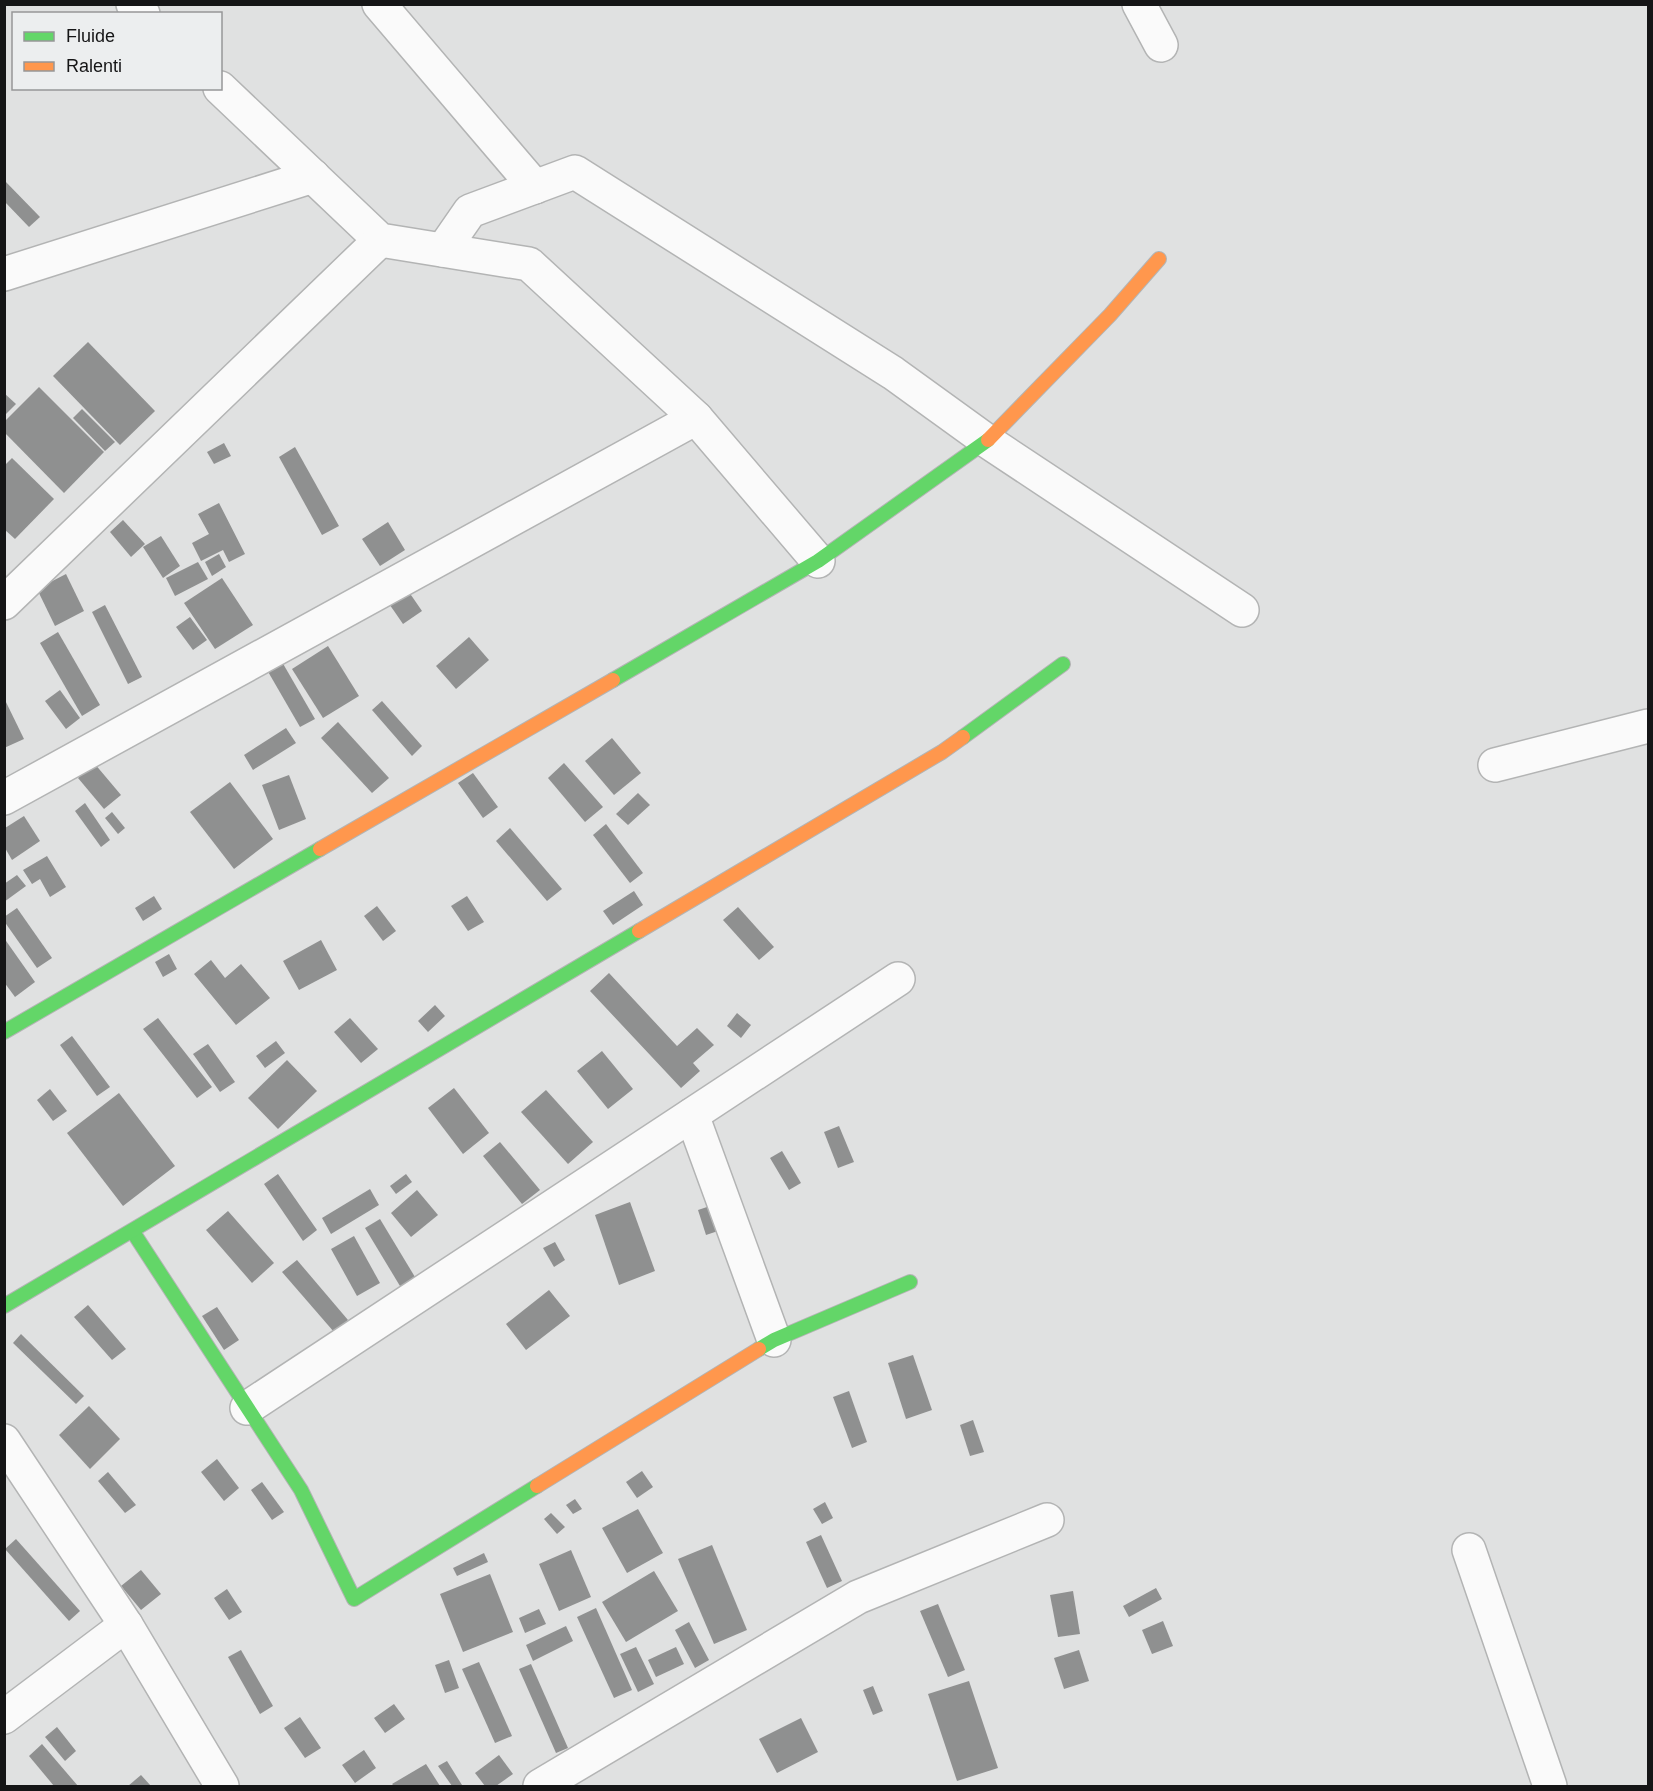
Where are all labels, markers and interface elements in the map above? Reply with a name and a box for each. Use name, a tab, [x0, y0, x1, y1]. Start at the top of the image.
legend	[12, 12, 222, 90]
text: Fluide	[66, 26, 115, 46]
text: Ralenti	[66, 56, 122, 76]

